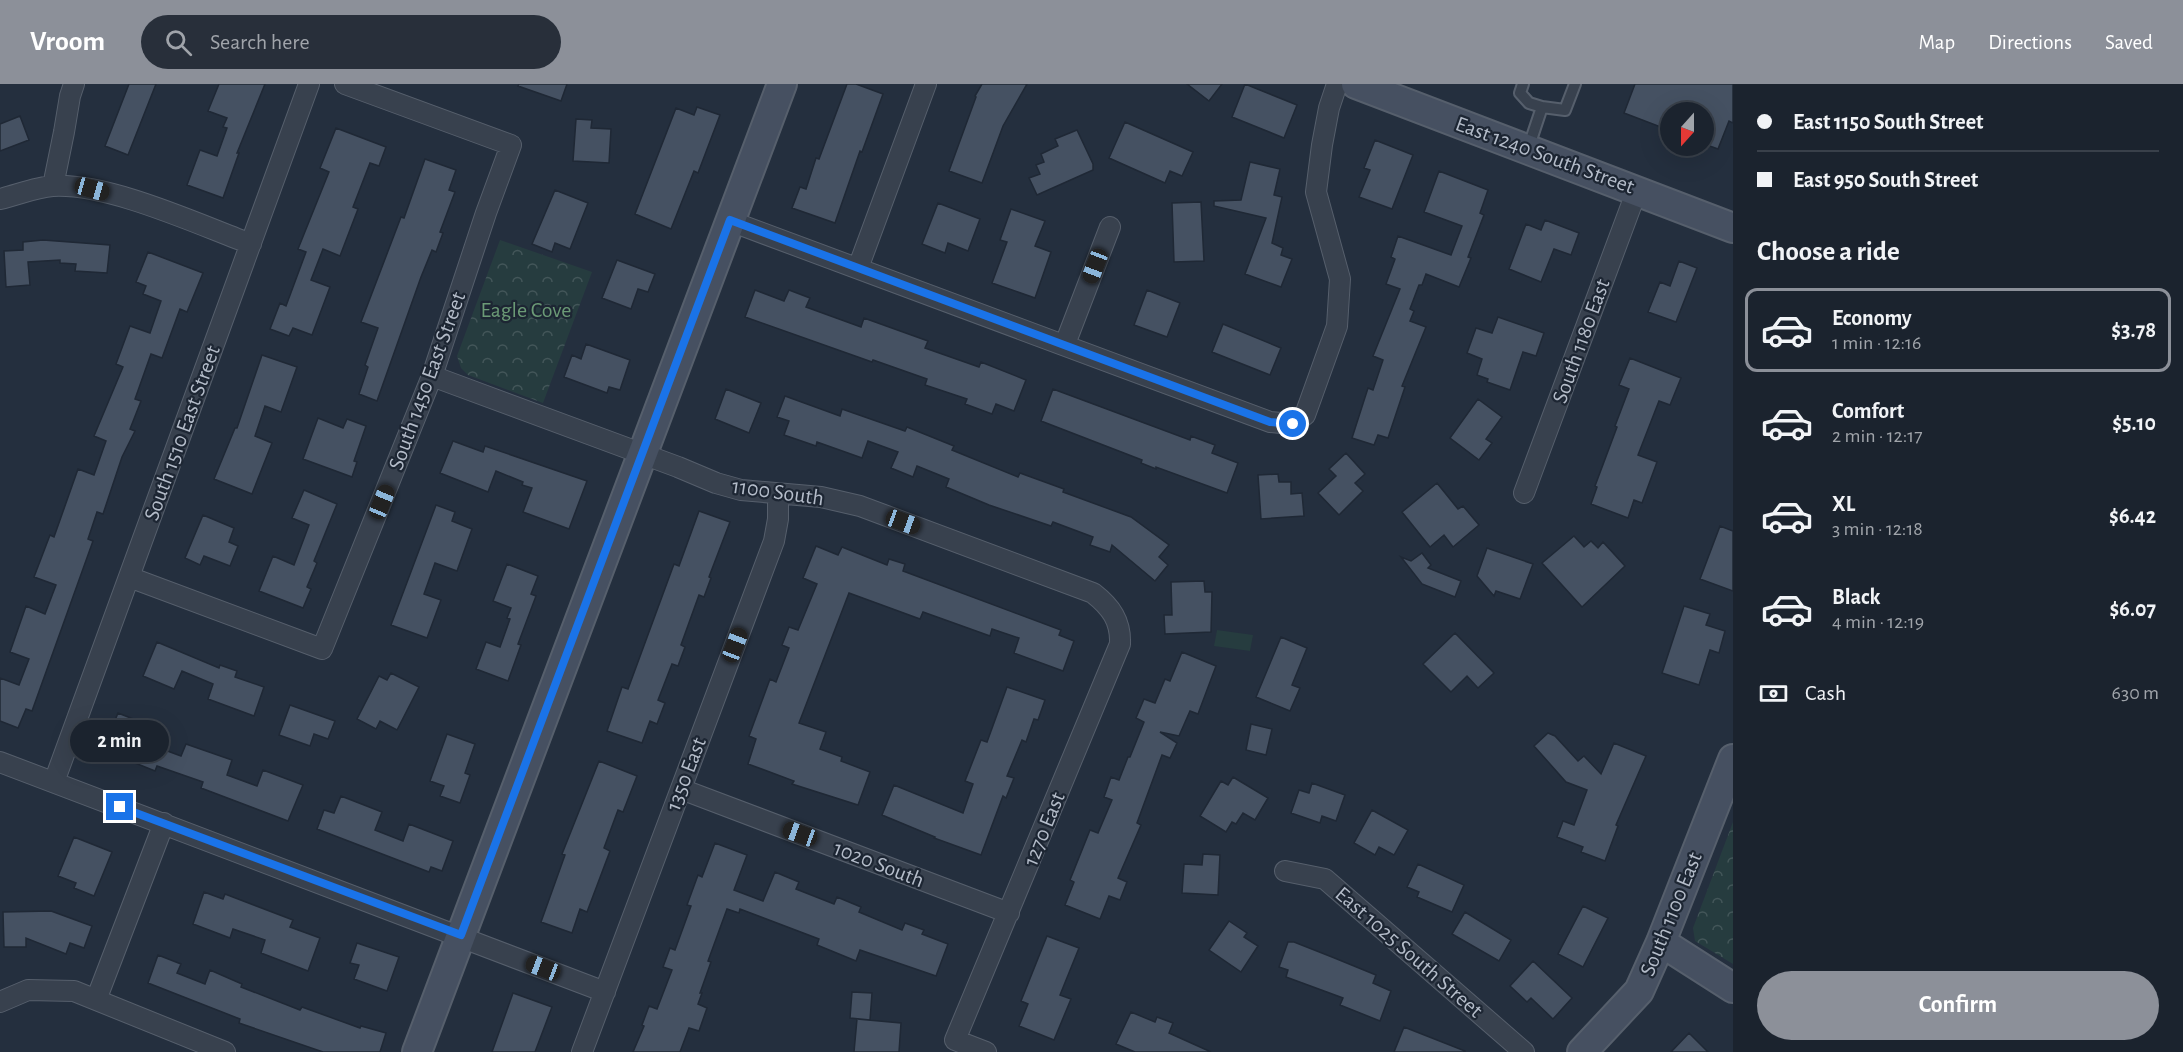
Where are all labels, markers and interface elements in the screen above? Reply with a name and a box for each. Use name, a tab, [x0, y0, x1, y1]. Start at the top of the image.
search box	[141, 15, 561, 69]
icon: search	[162, 26, 195, 59]
text: Vroom	[30, 28, 105, 56]
text: Search here	[210, 31, 310, 53]
text: Map	[1919, 32, 1955, 53]
text: Directions	[1988, 32, 2072, 53]
text: Saved	[2105, 32, 2153, 53]
north arrow	[1660, 102, 1714, 156]
map controls	[1660, 102, 1714, 156]
text: East 1150 South Street	[1793, 111, 1983, 133]
street label: East 1240 South Street	[1453, 112, 1637, 198]
text: East 950 South Street	[1793, 169, 1978, 191]
car	[72, 175, 112, 203]
text: Choose a ride	[1757, 238, 1900, 265]
car	[1080, 246, 1110, 286]
street label: South 1180 East	[1548, 276, 1614, 406]
street label: South 1450 East Street	[385, 289, 469, 473]
park label: Eagle Cove	[481, 299, 571, 321]
icon: car	[1760, 303, 1814, 357]
text: Economy	[1832, 307, 1912, 329]
text: $3.78	[2111, 319, 2156, 341]
text: 1 min · 12:16	[1832, 333, 1921, 353]
street label: South 1510 East Street	[140, 343, 224, 523]
icon: car	[1760, 396, 1814, 450]
text: Comfort	[1832, 400, 1904, 422]
route start	[1279, 410, 1306, 437]
text: $5.10	[2112, 412, 2156, 434]
text: 2 min · 12:17	[1832, 426, 1923, 446]
street label: 1100 South	[731, 475, 825, 509]
car	[367, 482, 397, 522]
icon: car	[1760, 489, 1814, 543]
text: XL	[1832, 493, 1855, 515]
text: $6.42	[2109, 505, 2156, 527]
car	[883, 507, 923, 537]
text: 3 min · 12:18	[1832, 519, 1923, 539]
icon: car	[1760, 582, 1814, 636]
text: Black	[1832, 586, 1880, 608]
text: $6.07	[2109, 598, 2156, 620]
text: 4 min · 12:19	[1832, 612, 1924, 632]
car	[720, 625, 750, 665]
icon: cash	[1757, 677, 1790, 710]
text: Cash	[1805, 682, 1846, 704]
text: 630 m	[2112, 683, 2159, 703]
callout: 2 min	[70, 720, 170, 762]
text: 2 min	[97, 731, 142, 751]
street label: 1350 East	[662, 734, 710, 814]
street label: 1270 East	[1019, 789, 1069, 869]
route end	[106, 793, 133, 820]
car	[780, 819, 820, 849]
street label: 1020 South	[831, 837, 927, 891]
street label: South 1100 East	[1636, 849, 1706, 979]
street label: East 1025 South Street	[1331, 882, 1487, 1022]
car	[523, 953, 563, 983]
button: Confirm	[1757, 971, 2159, 1040]

